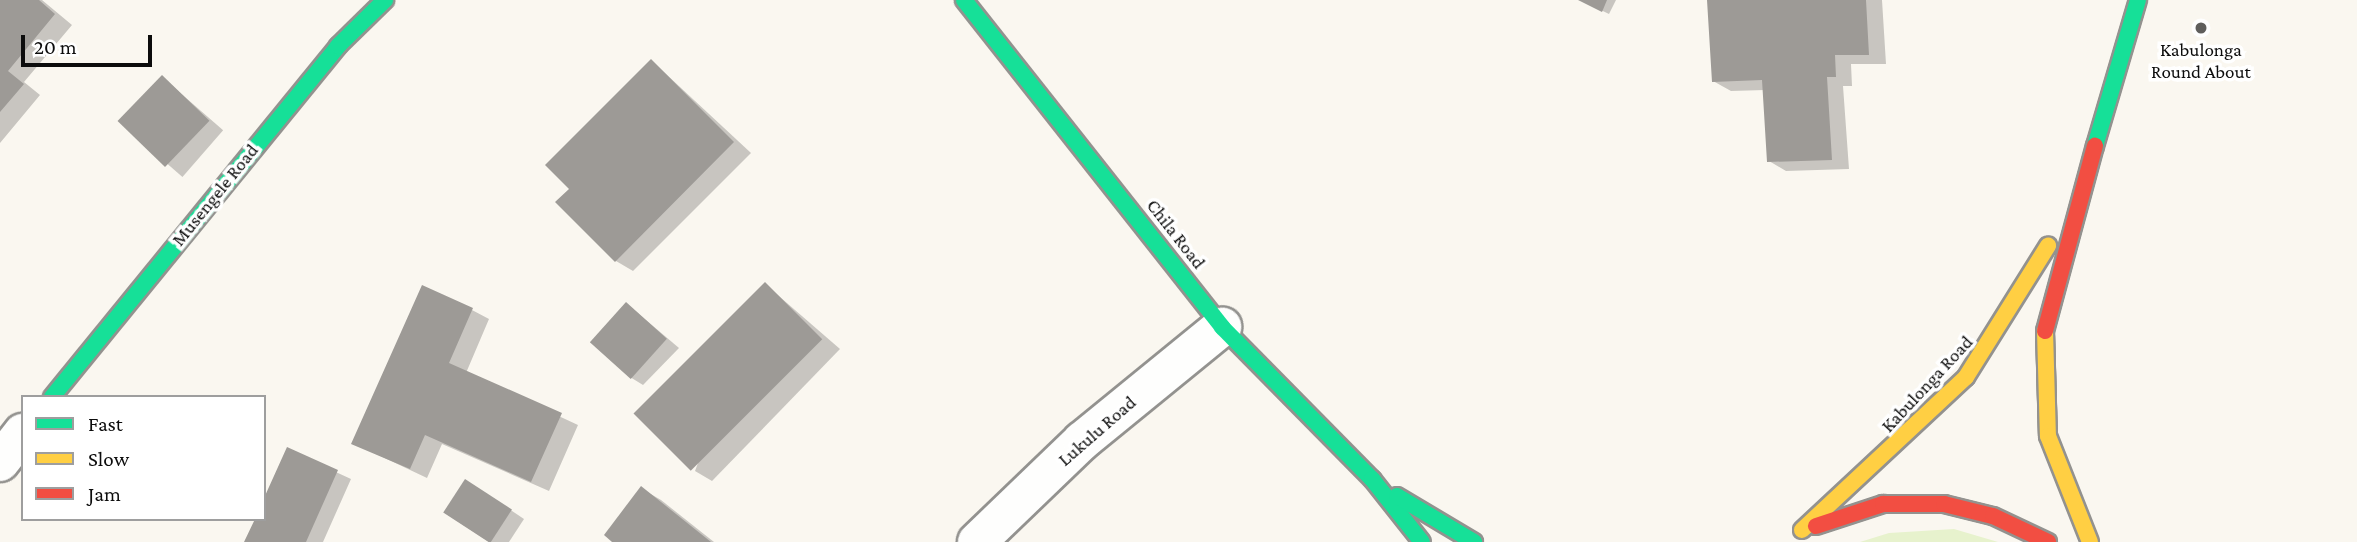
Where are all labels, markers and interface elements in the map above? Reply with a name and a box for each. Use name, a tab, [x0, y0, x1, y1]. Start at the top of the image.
marker: Kabulonga Round About	[2193, 20, 2209, 36]
scale bar	[24, 21, 156, 65]
text: 20 m	[34, 35, 77, 59]
place label: Kabulonga Round About	[2151, 39, 2251, 83]
street label: Musengele Road	[167, 139, 263, 251]
street label: Chila Road	[1142, 195, 1210, 273]
street label: Kabulonga Road	[1876, 331, 1978, 437]
street label: Lukulu Road	[1053, 391, 1141, 471]
legend	[21, 395, 266, 521]
text: Fast	[88, 412, 123, 436]
text: Slow	[88, 447, 129, 471]
text: Jam	[88, 482, 121, 506]

